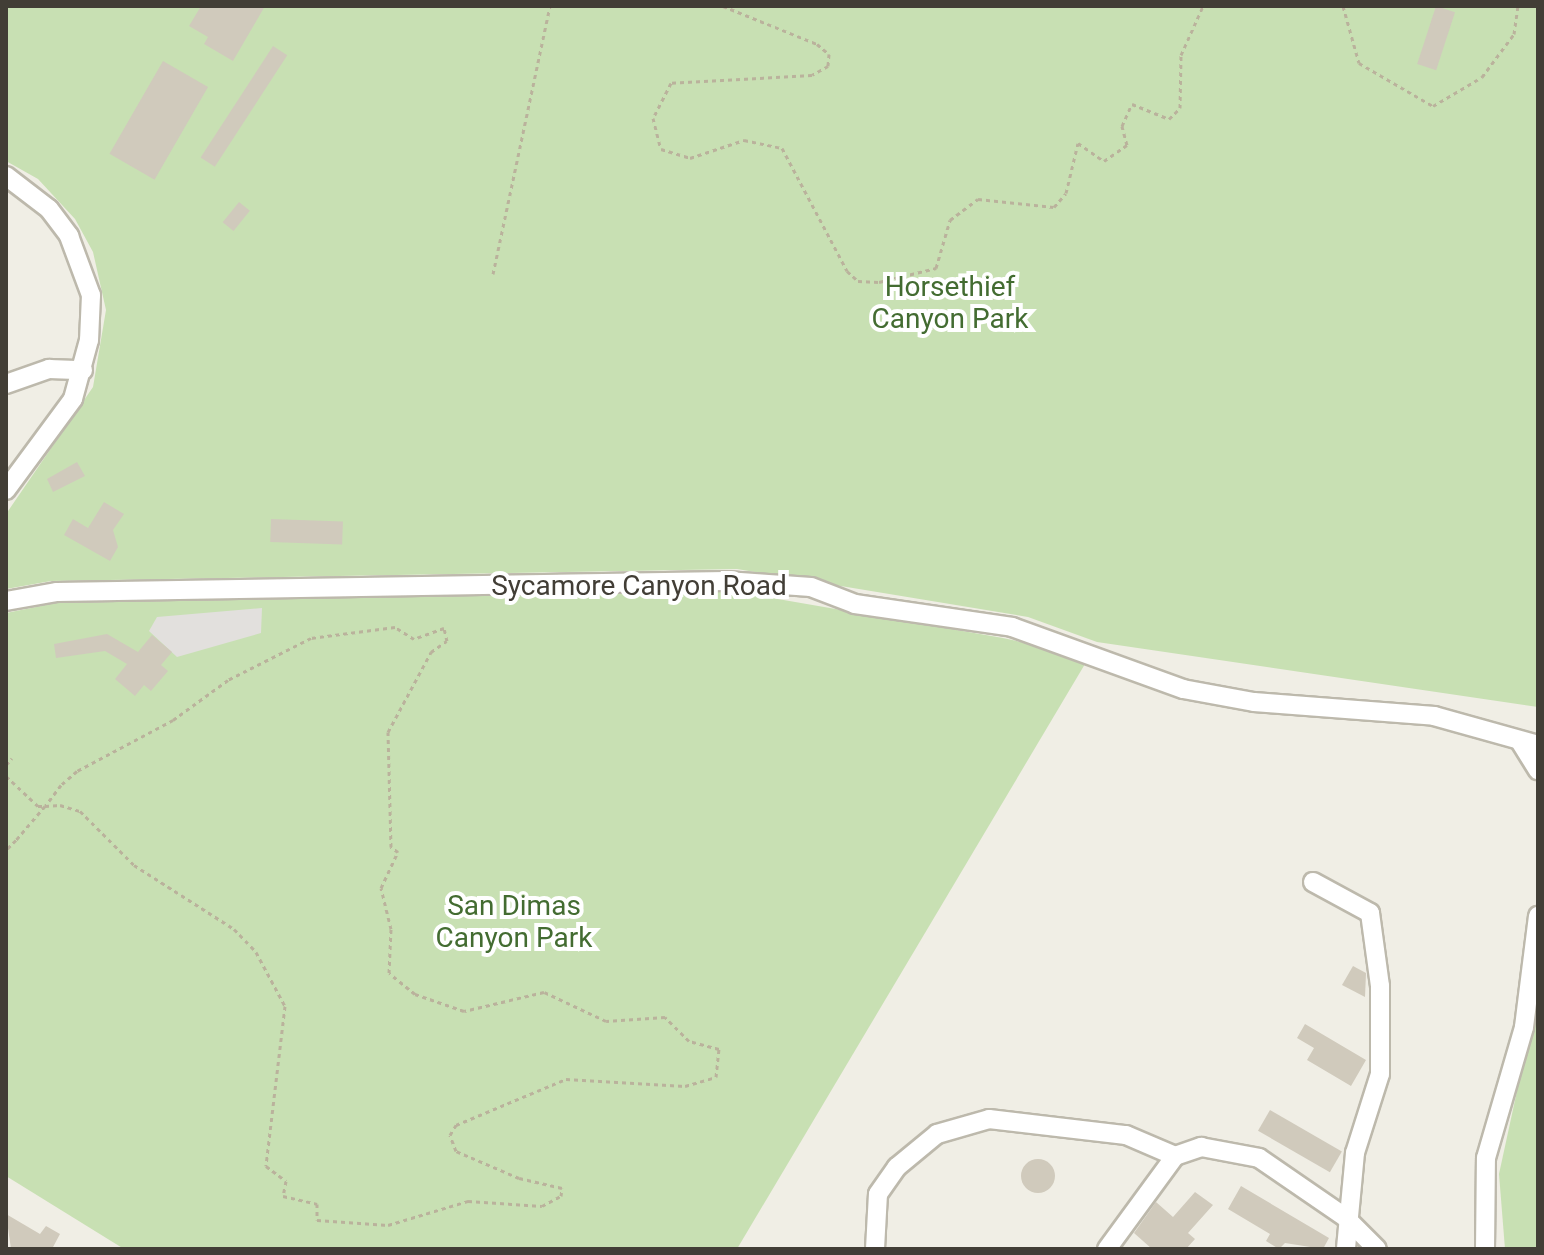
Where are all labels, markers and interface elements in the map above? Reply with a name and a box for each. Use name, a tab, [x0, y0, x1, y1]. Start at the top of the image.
park label: Horsethief Canyon Park	[872, 270, 1028, 336]
street label: Sycamore Canyon Road	[491, 569, 787, 603]
park label: San Dimas Canyon Park	[436, 889, 592, 955]

